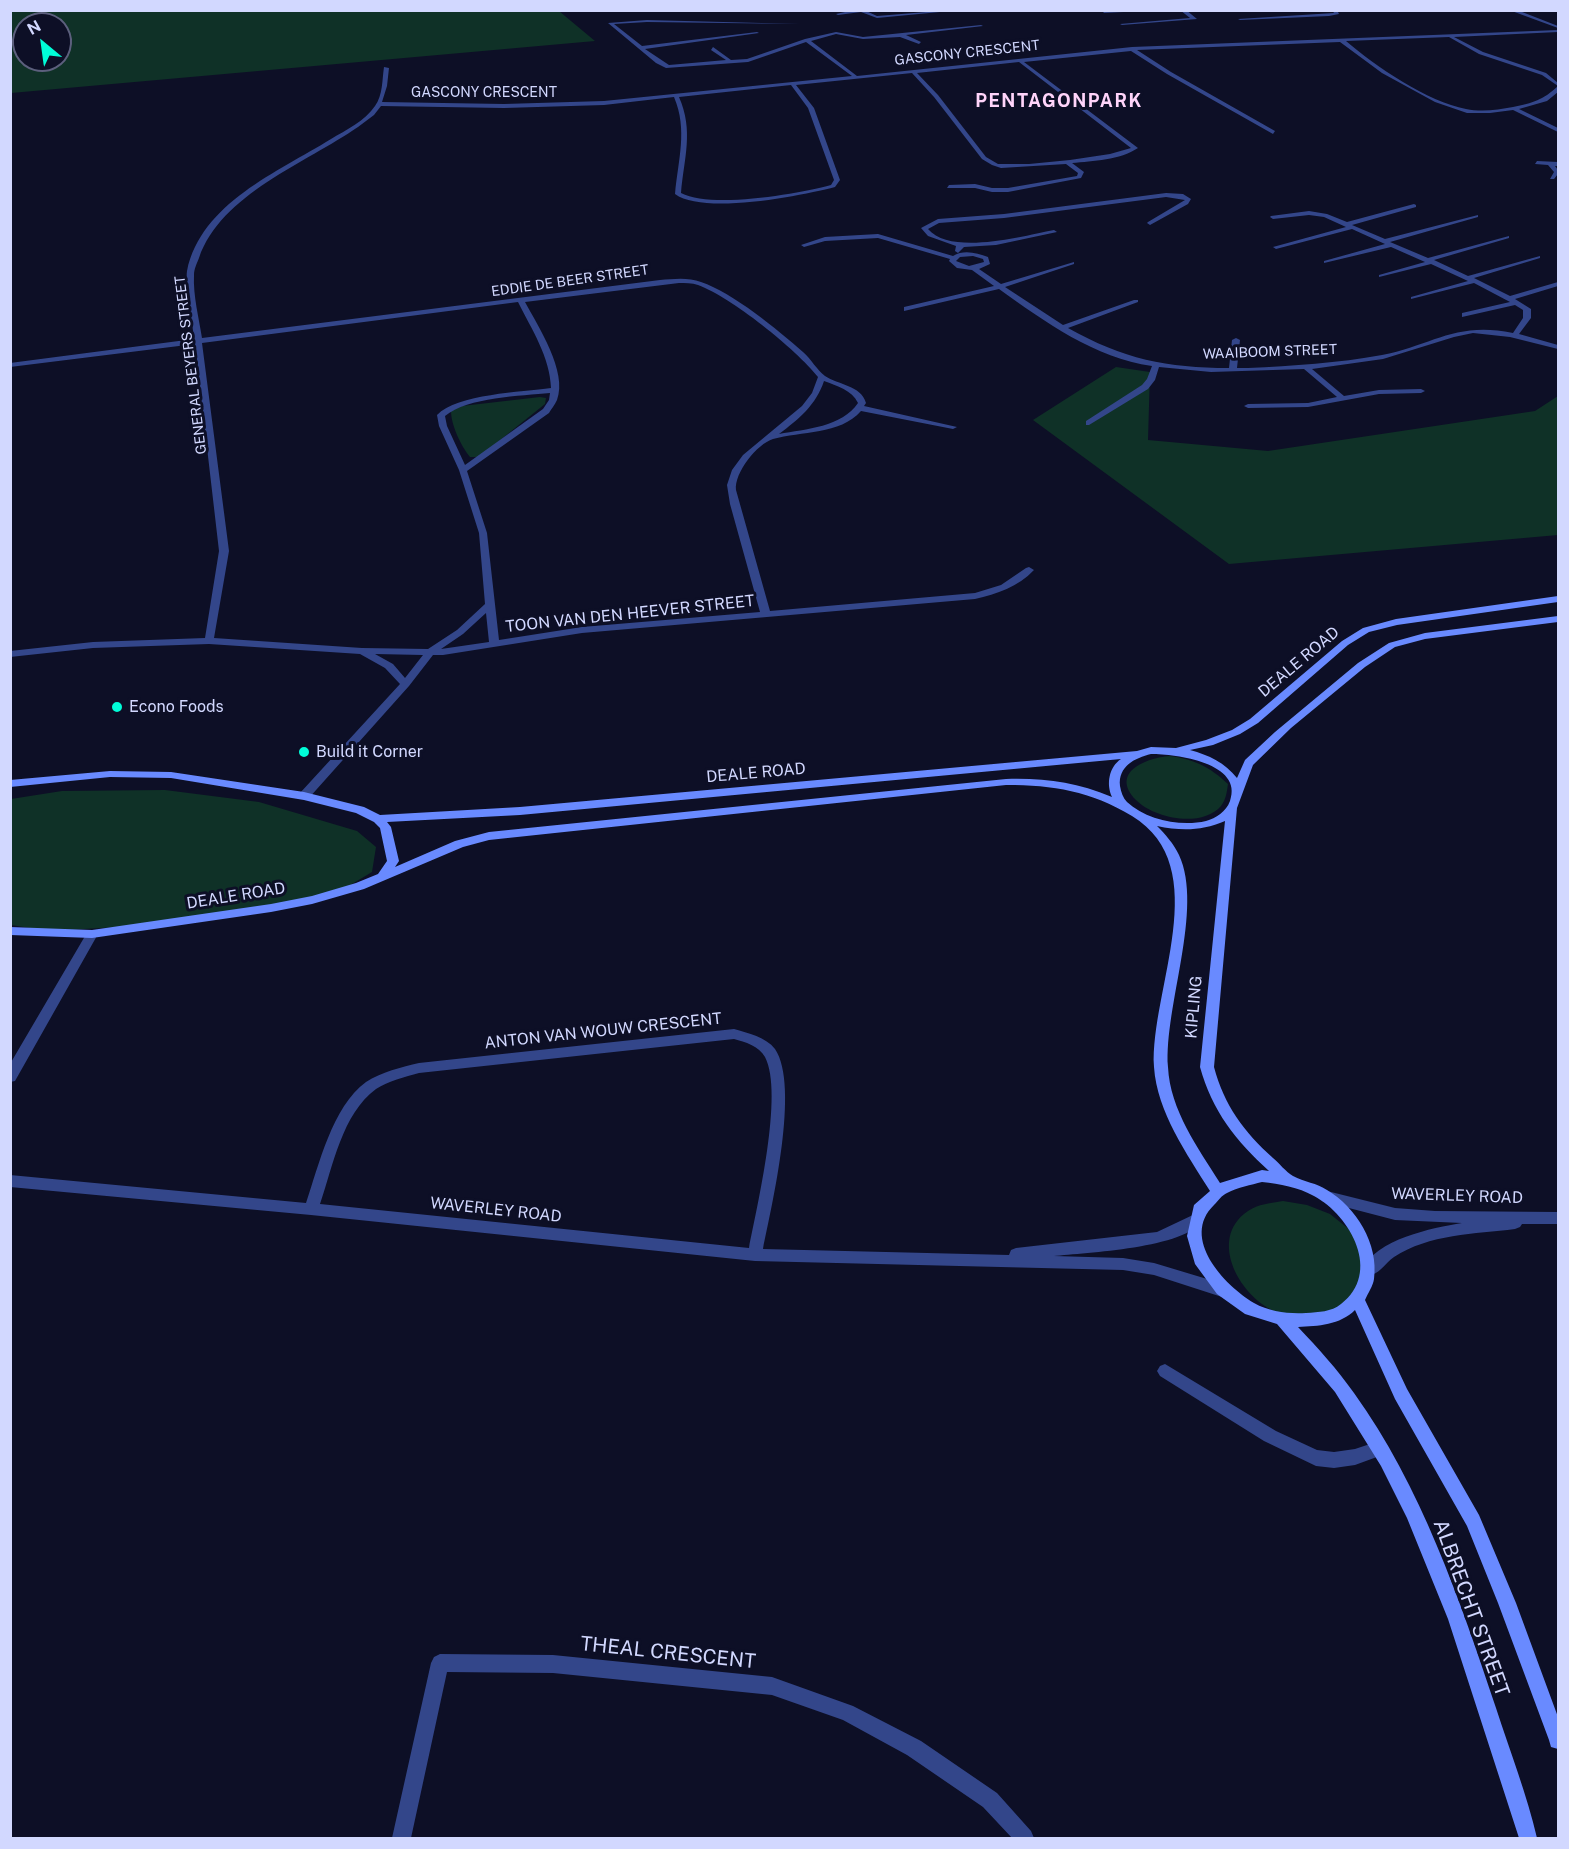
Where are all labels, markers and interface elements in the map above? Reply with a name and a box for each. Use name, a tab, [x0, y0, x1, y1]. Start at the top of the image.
north arrow	[12, 12, 72, 72]
text: N	[24, 16, 44, 39]
street label: GASCONY CRESCENT	[894, 37, 1040, 69]
street label: GASCONY CRESCENT	[411, 85, 557, 101]
district label: PENTAGONPARK	[975, 90, 1143, 112]
street label: EDDIE DE BEER STREET	[490, 262, 650, 300]
street label: GENERAL BEYERS STREET	[172, 275, 210, 455]
street label: WAAIBOOM STREET	[1203, 341, 1337, 363]
street label: TOON VAN DEN HEEVER STREET	[504, 591, 756, 637]
street label: DEALE ROAD	[1255, 623, 1343, 701]
place label: Econo Foods	[129, 697, 224, 717]
marker: Econo Foods	[110, 700, 124, 714]
place label: Build it Corner	[316, 742, 423, 762]
marker: Build it Corner	[297, 745, 311, 759]
street label: DEALE ROAD	[706, 759, 806, 787]
street label: DEALE ROAD	[185, 879, 287, 913]
street label: KIPLING	[1182, 975, 1206, 1039]
street label: ANTON VAN WOUW CRESCENT	[483, 1009, 723, 1053]
street label: WAVERLEY ROAD	[1391, 1184, 1523, 1208]
street label: WAVERLEY ROAD	[429, 1194, 563, 1226]
street label: ALBRECHT STREET	[1428, 1516, 1514, 1700]
street label: THEAL CRESCENT	[579, 1632, 757, 1674]

